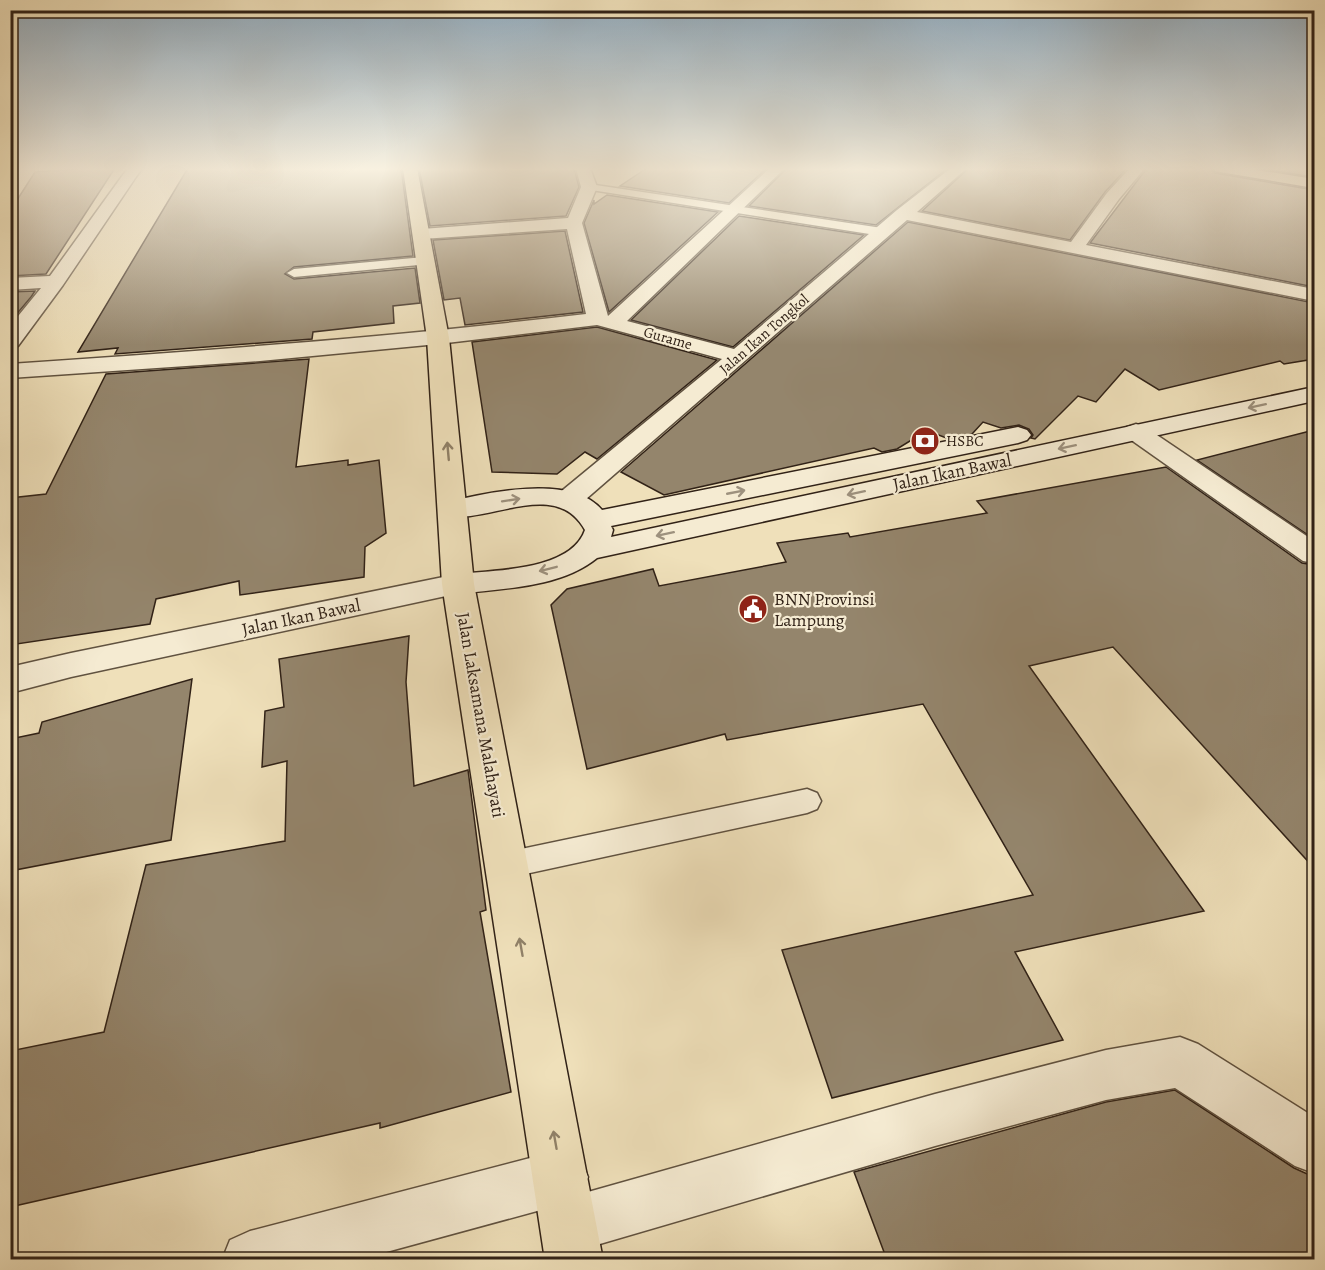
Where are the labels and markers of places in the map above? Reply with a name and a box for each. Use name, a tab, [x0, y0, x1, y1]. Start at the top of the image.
bank icon: HSBC	[909, 425, 941, 457]
place label: HSBC	[946, 431, 984, 451]
place label: BNN Provinsi Lampung	[774, 587, 875, 632]
public building icon: BNN Provinsi Lampung	[737, 593, 769, 625]

